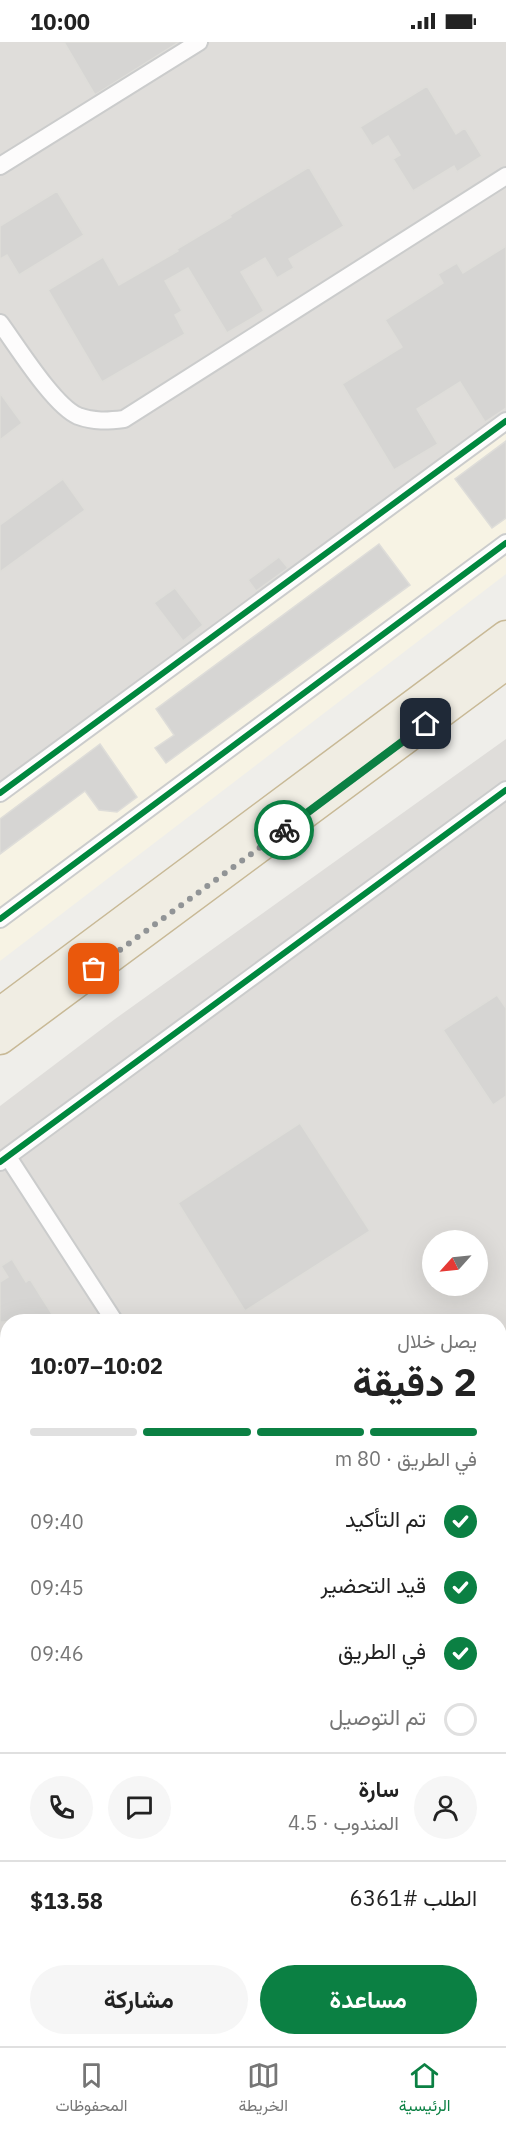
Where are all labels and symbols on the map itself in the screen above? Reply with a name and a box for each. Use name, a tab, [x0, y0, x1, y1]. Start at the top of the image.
pin	[400, 698, 451, 749]
courier	[254, 800, 314, 860]
pin	[68, 943, 119, 994]
north arrow	[422, 1230, 488, 1296]

